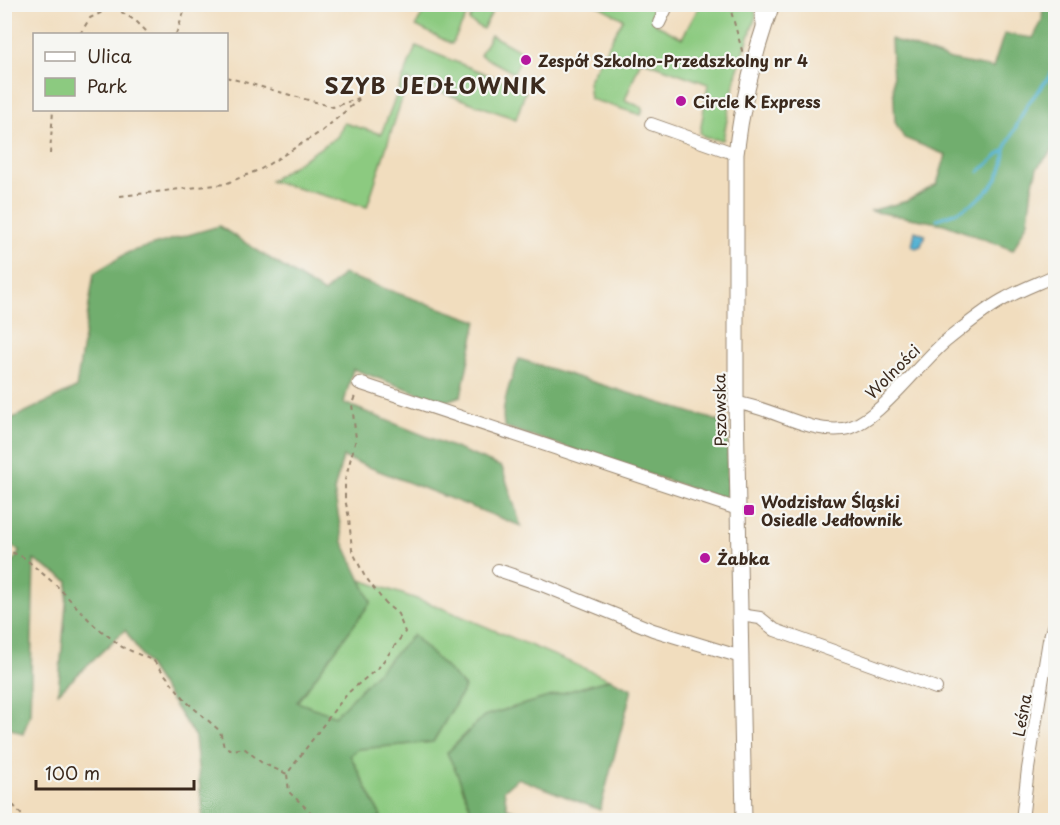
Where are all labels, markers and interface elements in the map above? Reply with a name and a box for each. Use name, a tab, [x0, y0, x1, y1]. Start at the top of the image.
legend	[33, 33, 228, 111]
text: Ulica	[87, 42, 132, 69]
place label: Zespół Szkolno-Przedszkolny nr 4	[538, 48, 808, 72]
marker: Zespół Szkolno-Przedszkolny nr 4	[519, 53, 533, 67]
district label: SZYB JEDŁOWNIK	[325, 68, 547, 101]
text: Park	[87, 72, 127, 99]
place label: Circle K Express	[693, 89, 821, 113]
marker: Circle K Express	[674, 94, 688, 108]
street label: Wolności	[859, 338, 925, 404]
street label: Pszowska	[706, 373, 732, 447]
place label: Wodzisław Śląski Osiedle Jedłownik	[761, 489, 903, 531]
marker: Wodzisław Śląski Osiedle Jedłownik	[742, 503, 756, 517]
place label: Żabka	[717, 546, 770, 570]
marker: Żabka	[698, 551, 712, 565]
street label: Leśna	[1005, 692, 1037, 738]
scale bar	[36, 753, 194, 791]
text: 100 m	[45, 759, 100, 786]

